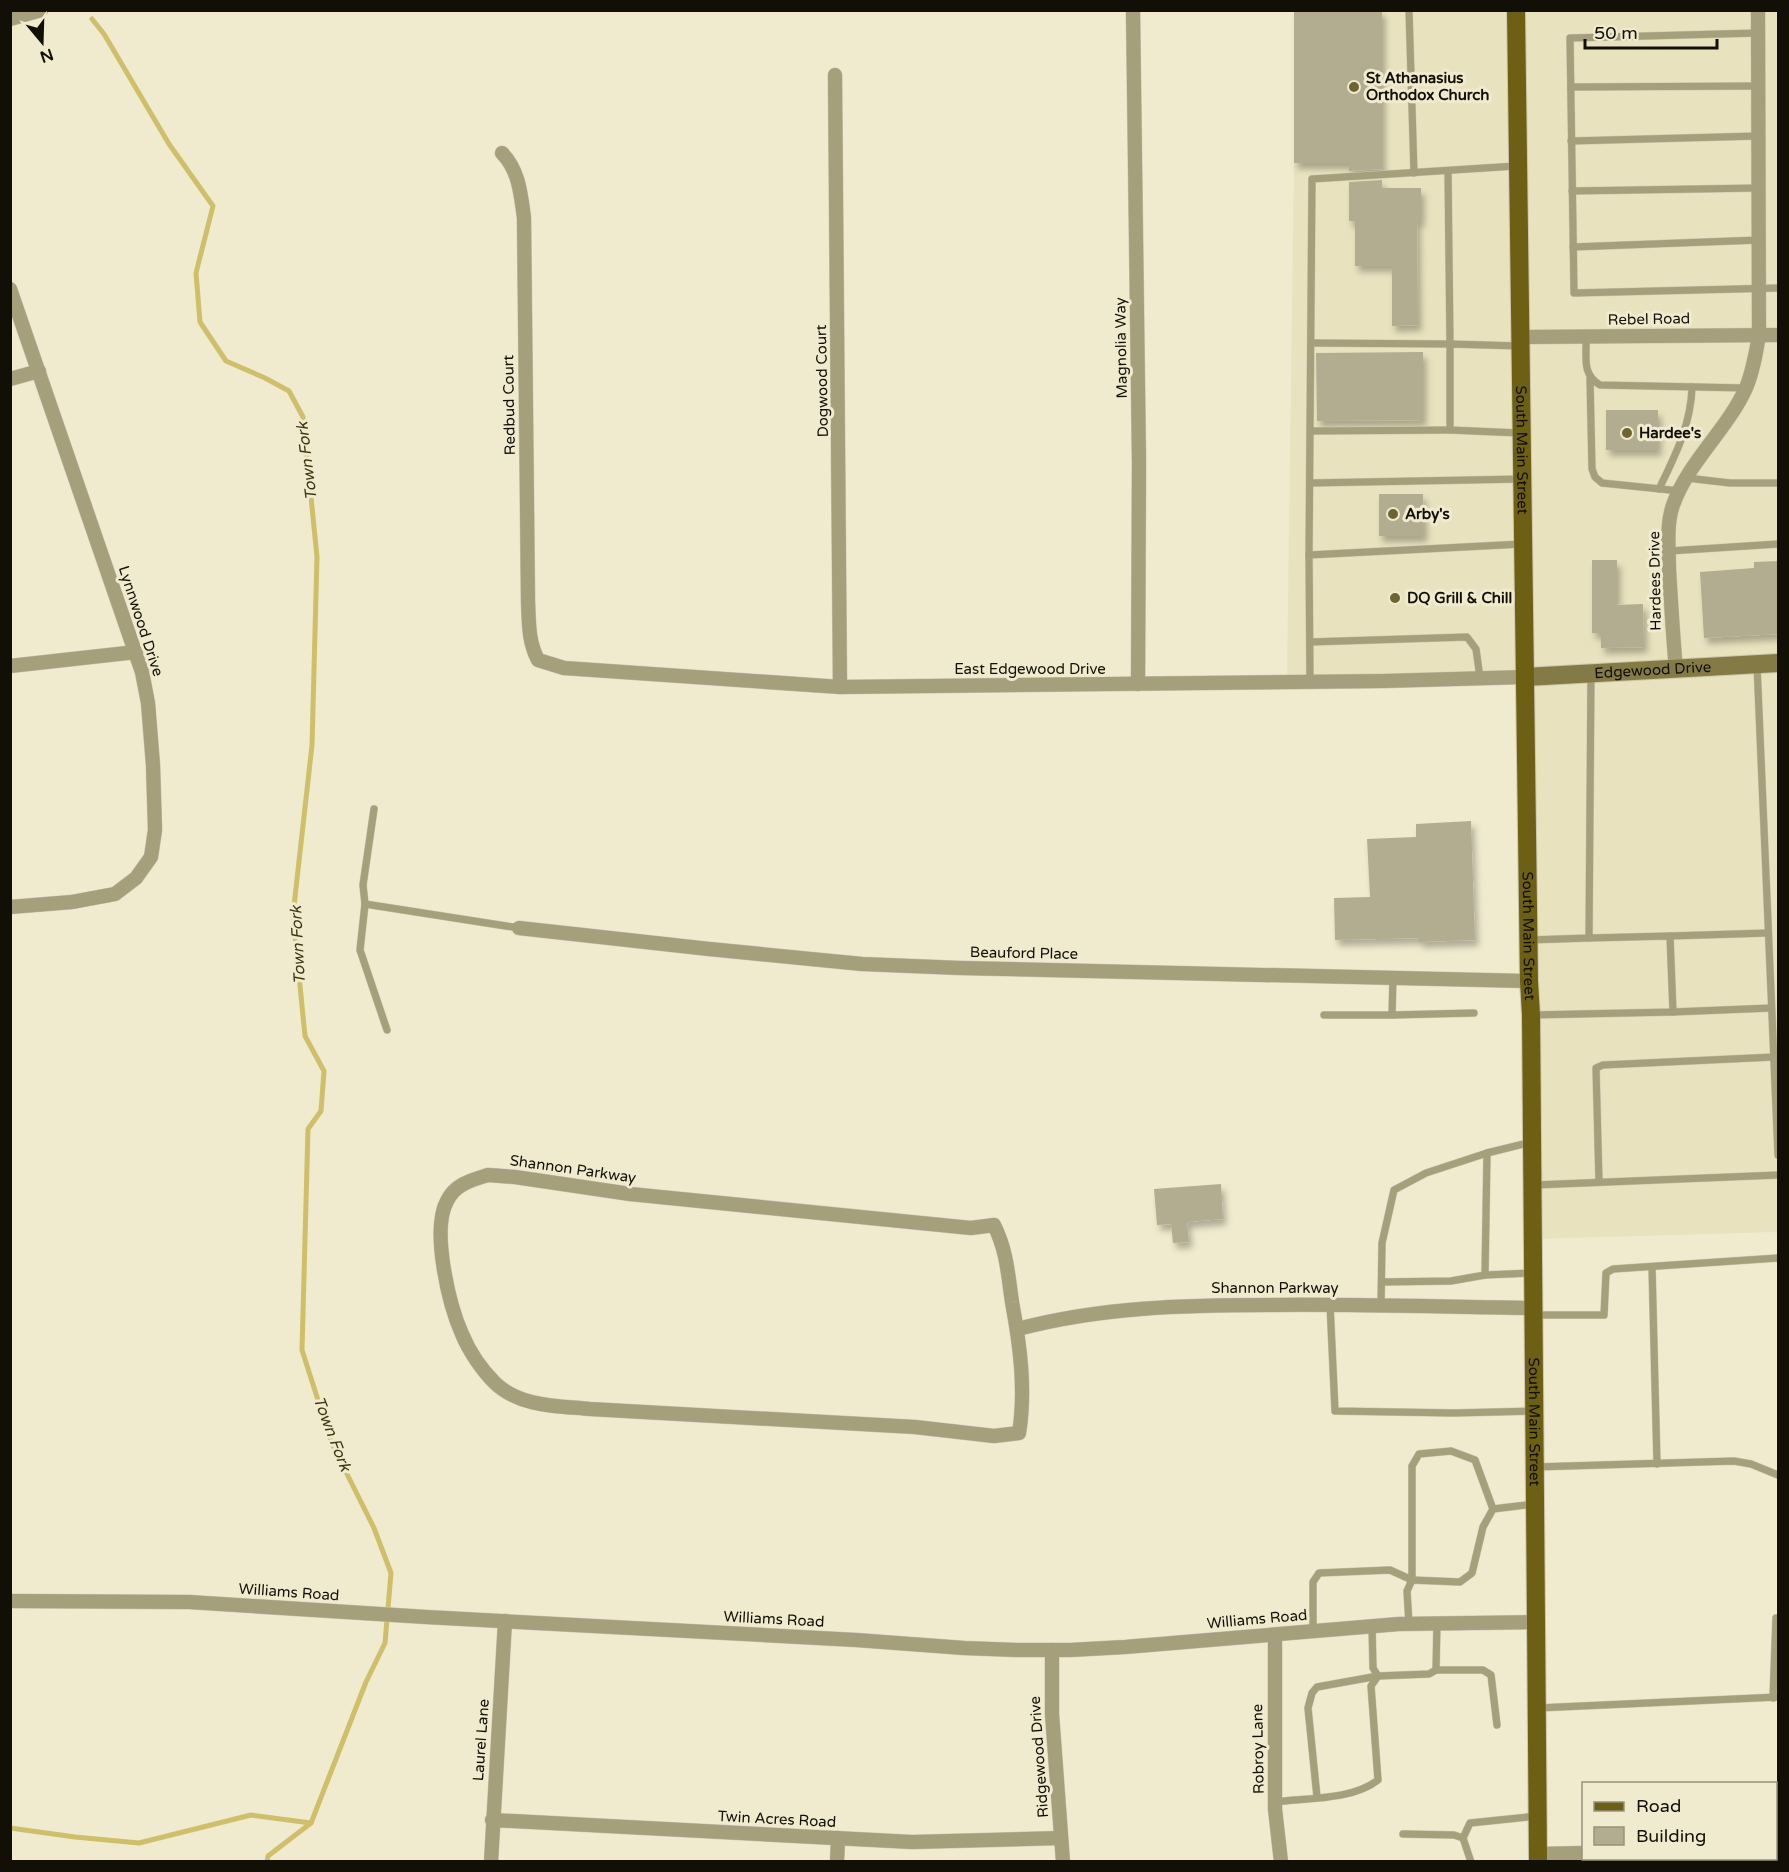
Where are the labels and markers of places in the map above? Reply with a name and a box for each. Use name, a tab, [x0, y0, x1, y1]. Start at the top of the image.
place label: St Athanasius Orthodox Church	[1366, 69, 1489, 104]
marker: St Athanasius Orthodox Church	[1347, 80, 1361, 94]
place label: Hardee's	[1639, 424, 1701, 442]
marker: Hardee's	[1620, 426, 1634, 440]
place label: Arby's	[1405, 505, 1450, 524]
marker: Arby's	[1386, 507, 1400, 521]
place label: DQ Grill & Chill	[1407, 589, 1512, 607]
marker: DQ Grill & Chill	[1388, 591, 1402, 605]

